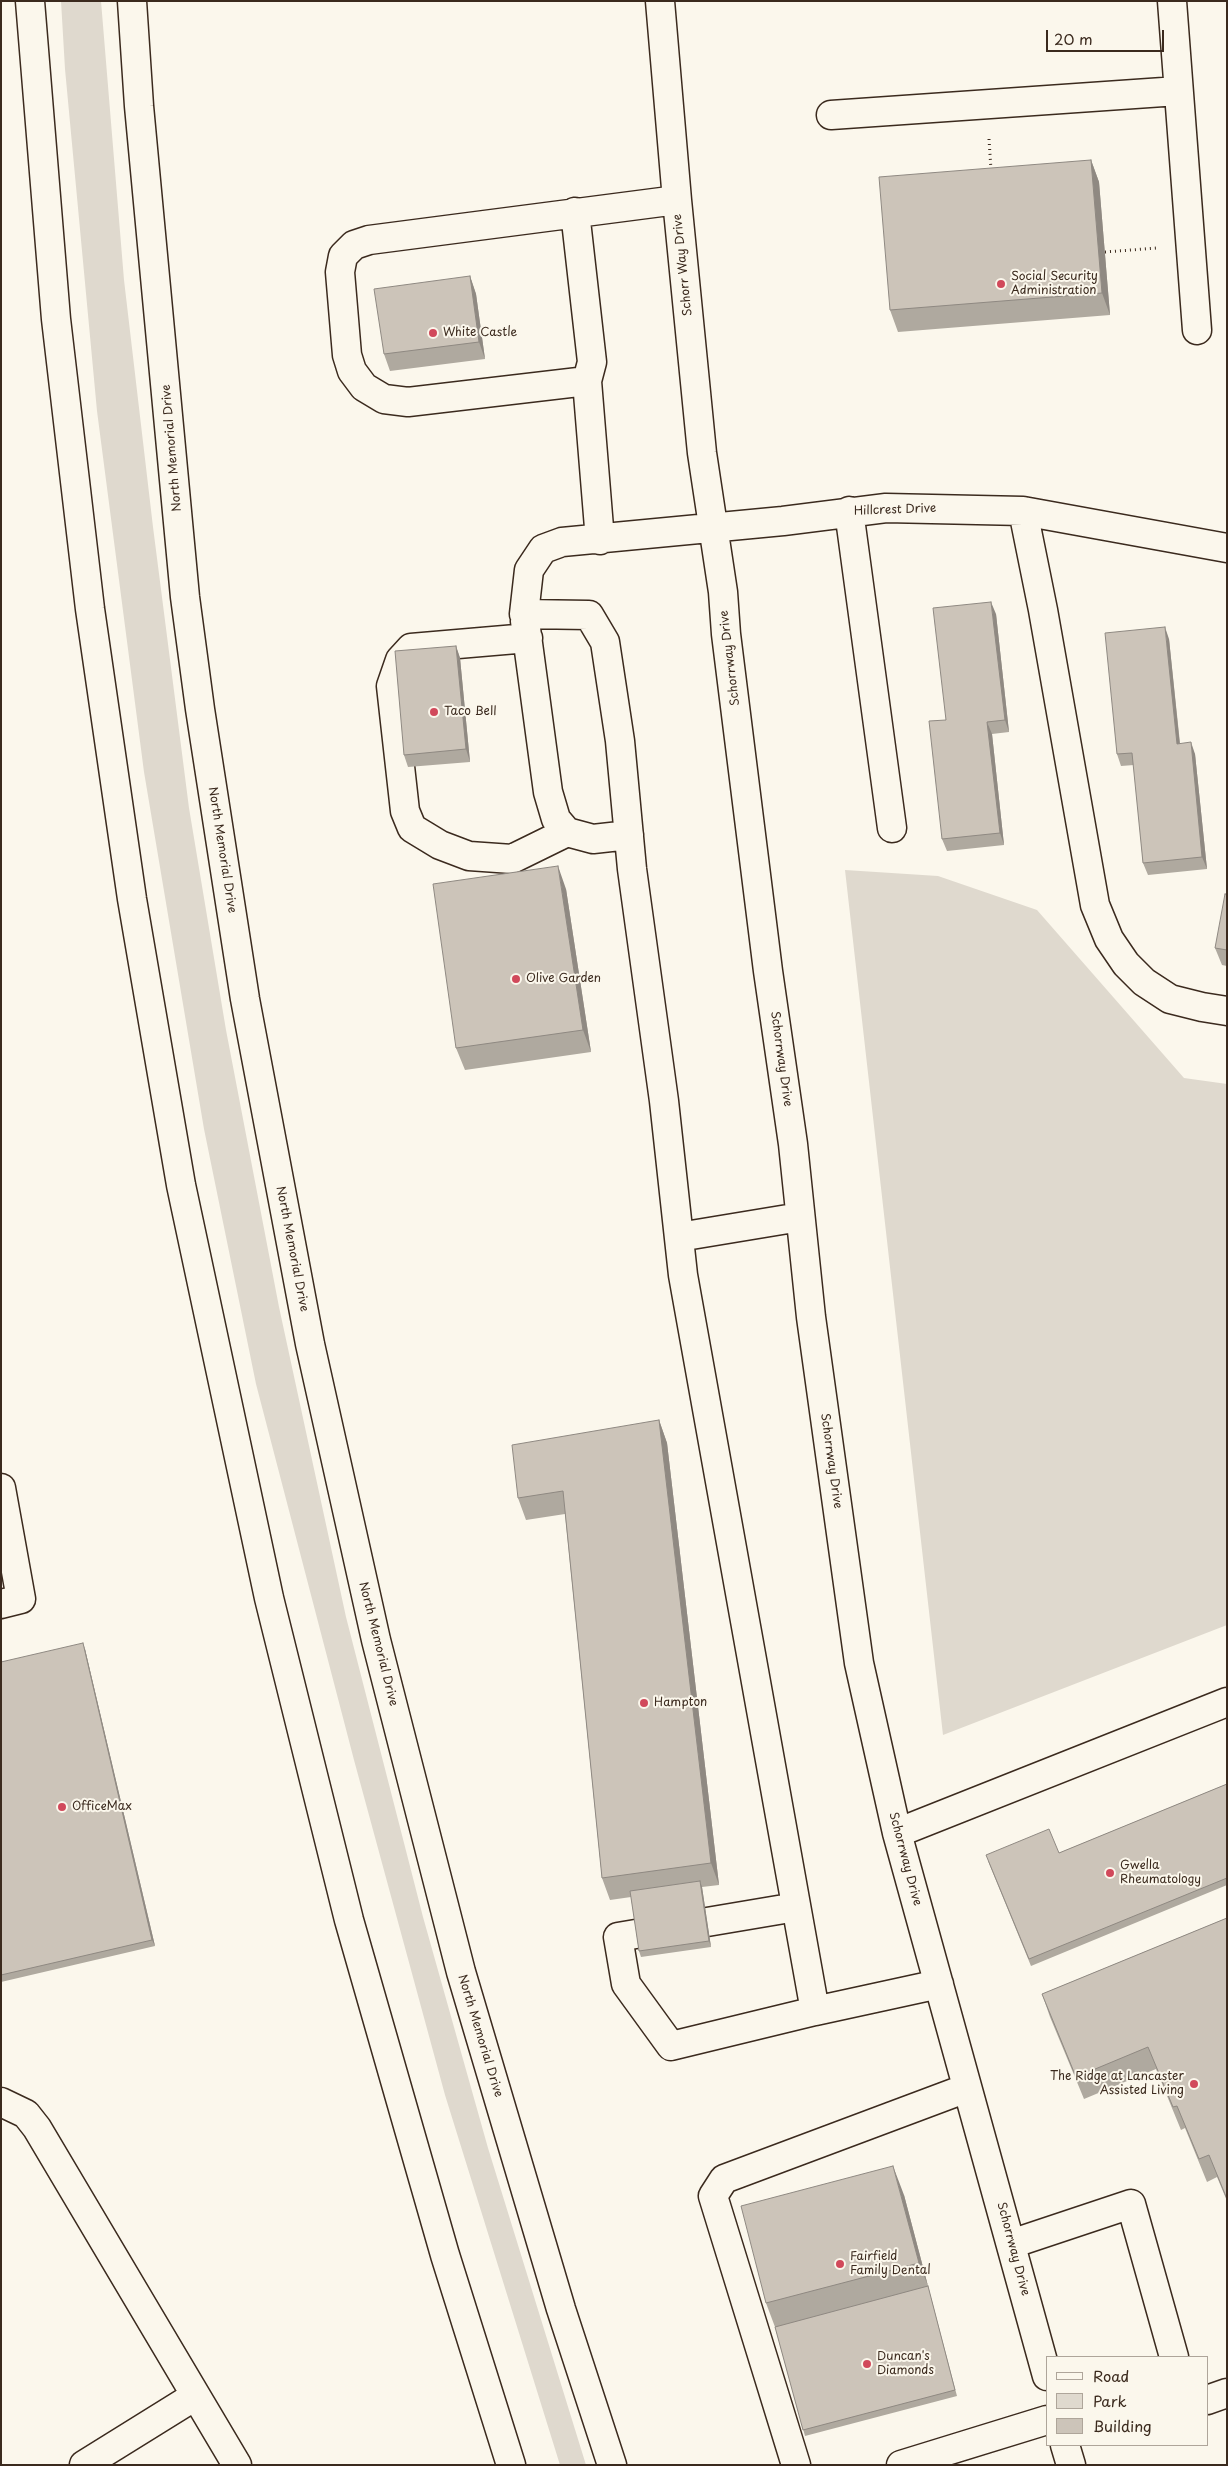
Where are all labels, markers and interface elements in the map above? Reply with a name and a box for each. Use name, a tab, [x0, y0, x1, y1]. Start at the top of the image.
scale bar	[1048, 20, 1166, 52]
text: 20 m	[1054, 27, 1093, 50]
street label: Schorr Way Drive	[670, 213, 696, 317]
place label: Social Security Administration	[1011, 270, 1098, 298]
marker: Social Security Administration	[995, 278, 1007, 290]
place label: White Castle	[443, 326, 517, 340]
marker: White Castle	[427, 327, 439, 339]
street label: North Memorial Drive	[159, 384, 185, 512]
street label: Hillcrest Drive	[854, 501, 936, 519]
street label: Schorrway Drive	[717, 609, 743, 707]
place label: Taco Bell	[444, 705, 496, 719]
marker: Taco Bell	[428, 706, 440, 718]
street label: North Memorial Drive	[205, 786, 239, 914]
place label: Olive Garden	[526, 972, 601, 986]
marker: Olive Garden	[510, 973, 522, 985]
street label: Schorrway Drive	[767, 1010, 795, 1108]
street label: North Memorial Drive	[273, 1185, 311, 1313]
street label: Schorrway Drive	[817, 1412, 845, 1510]
street label: North Memorial Drive	[356, 1580, 400, 1708]
place label: Hampton	[654, 1696, 707, 1710]
marker: Hampton	[638, 1697, 650, 1709]
place label: OfficeMax	[72, 1800, 132, 1814]
marker: OfficeMax	[56, 1801, 68, 1813]
street label: Schorrway Drive	[886, 1811, 924, 1907]
place label: Gwella Rheumatology	[1120, 1859, 1201, 1887]
marker: Gwella Rheumatology	[1104, 1867, 1116, 1879]
street label: North Memorial Drive	[454, 1973, 506, 2099]
place label: The Ridge at Lancaster Assisted Living	[1050, 2070, 1184, 2098]
marker: The Ridge at Lancaster Assisted Living	[1188, 2078, 1200, 2090]
street label: Schorrway Drive	[994, 2201, 1032, 2297]
place label: Fairfield Family Dental	[850, 2250, 931, 2278]
marker: Fairfield Family Dental	[834, 2258, 846, 2270]
place label: Duncan's Diamonds	[877, 2350, 934, 2378]
legend	[1046, 2356, 1208, 2446]
marker: Duncan's Diamonds	[861, 2358, 873, 2370]
text: Road	[1093, 2364, 1129, 2387]
text: Park	[1093, 2389, 1127, 2412]
text: Building	[1093, 2414, 1152, 2437]

